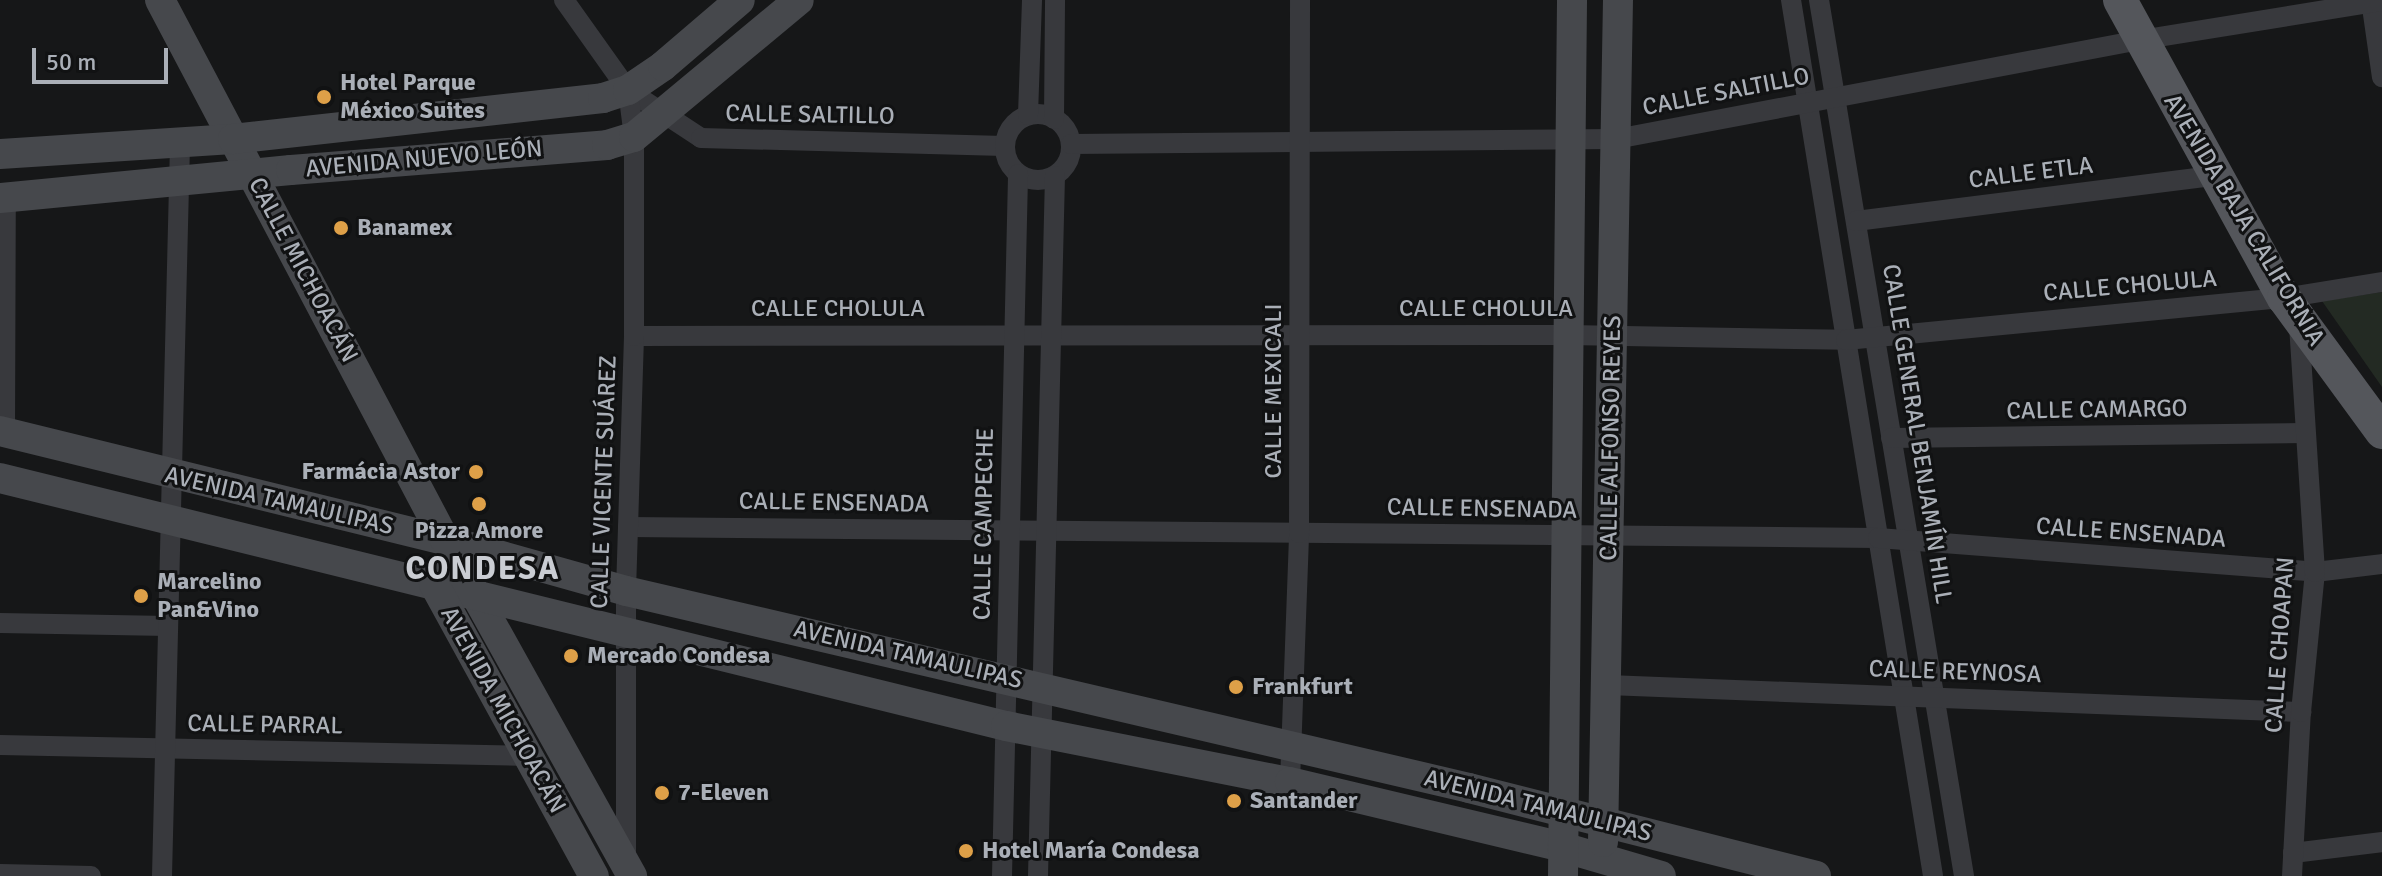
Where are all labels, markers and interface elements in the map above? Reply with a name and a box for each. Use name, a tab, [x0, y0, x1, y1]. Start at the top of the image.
scale bar	[36, 32, 172, 82]
text: 50 m	[46, 47, 96, 77]
street label: CALLE SALTILLO	[1640, 62, 1812, 122]
place label: Hotel Parque México Suites	[340, 69, 485, 125]
marker: Hotel Parque México Suites	[315, 88, 333, 106]
street label: AVENIDA BAJA CALIFORNIA	[2157, 89, 2331, 351]
street label: CALLE SALTILLO	[725, 99, 895, 131]
street label: AVENIDA NUEVO LEÓN	[304, 134, 544, 184]
street label: CALLE ETLA	[1967, 151, 2095, 195]
street label: CALLE MICHOACÁN	[242, 173, 364, 367]
place label: Banamex	[357, 214, 452, 242]
marker: Banamex	[332, 219, 350, 237]
street label: CALLE GENERAL BENJAMÍN HILL	[1876, 262, 1958, 606]
street label: CALLE CHOLULA	[2042, 264, 2218, 308]
street label: CALLE CHOLULA	[751, 295, 925, 323]
street label: CALLE CHOLULA	[1399, 295, 1573, 323]
street label: CALLE MEXICALI	[1260, 303, 1288, 479]
street label: CALLE ALFONSO REYES	[1594, 315, 1628, 561]
street label: CALLE VICENTE SUÁREZ	[585, 355, 623, 609]
street label: CALLE CAMARGO	[2006, 394, 2188, 426]
street label: CALLE CAMPECHE	[968, 428, 1000, 620]
place label: Farmácia Astor	[301, 458, 460, 486]
street label: AVENIDA TAMAULIPAS	[162, 461, 396, 541]
marker: Farmácia Astor	[467, 463, 485, 481]
street label: CALLE ENSENADA	[739, 487, 929, 519]
street label: CALLE ENSENADA	[1387, 493, 1577, 525]
marker: Pizza Amore	[470, 495, 488, 513]
street label: CALLE ENSENADA	[2035, 512, 2227, 554]
place label: Pizza Amore	[415, 517, 543, 545]
district label: CONDESA	[406, 550, 560, 588]
street label: CALLE CHOAPAN	[2259, 556, 2301, 734]
place label: Marcelino Pan&Vino	[157, 568, 262, 624]
marker: Marcelino Pan&Vino	[132, 587, 150, 605]
street label: AVENIDA MICHOACÁN	[434, 602, 572, 818]
street label: AVENIDA TAMAULIPAS	[791, 615, 1025, 695]
place label: Mercado Condesa	[587, 642, 770, 670]
marker: Mercado Condesa	[562, 647, 580, 665]
street label: CALLE REYNOSA	[1868, 655, 2042, 689]
place label: Frankfurt	[1252, 673, 1353, 701]
marker: Frankfurt	[1227, 678, 1245, 696]
street label: CALLE PARRAL	[187, 709, 343, 741]
street label: AVENIDA TAMAULIPAS	[1421, 764, 1655, 848]
place label: 7-Eleven	[678, 779, 769, 807]
marker: 7-Eleven	[653, 784, 671, 802]
place label: Santander	[1250, 787, 1358, 815]
marker: Santander	[1225, 792, 1243, 810]
place label: Hotel María Condesa	[982, 837, 1199, 865]
marker: Hotel María Condesa	[957, 842, 975, 860]

